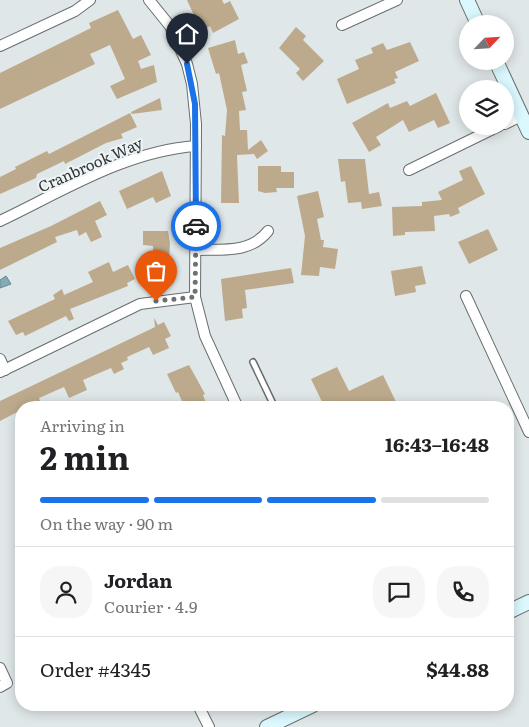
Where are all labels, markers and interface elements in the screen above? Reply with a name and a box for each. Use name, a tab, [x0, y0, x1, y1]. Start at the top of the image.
pin	[166, 13, 208, 64]
north arrow	[459, 15, 514, 70]
map controls	[459, 15, 514, 135]
icon: home	[173, 20, 201, 48]
button: layers	[459, 80, 514, 135]
street label: Cranbrook Way	[34, 130, 146, 197]
courier	[171, 201, 221, 251]
icon: car	[182, 212, 210, 240]
pin	[135, 250, 177, 301]
icon: bag	[142, 257, 170, 285]
text: Arriving in	[40, 413, 125, 437]
text: 16:43–16:48	[385, 430, 489, 458]
text: 2 min	[40, 432, 129, 480]
text: On the way · 90 m	[40, 511, 173, 535]
button: person	[40, 566, 92, 618]
text: Jordan	[104, 566, 173, 594]
button: chat	[373, 566, 425, 618]
button: phone	[437, 566, 489, 618]
text: Courier · 4.9	[104, 594, 197, 618]
text: Order #4345	[40, 655, 151, 683]
text: $44.88	[426, 655, 489, 683]

